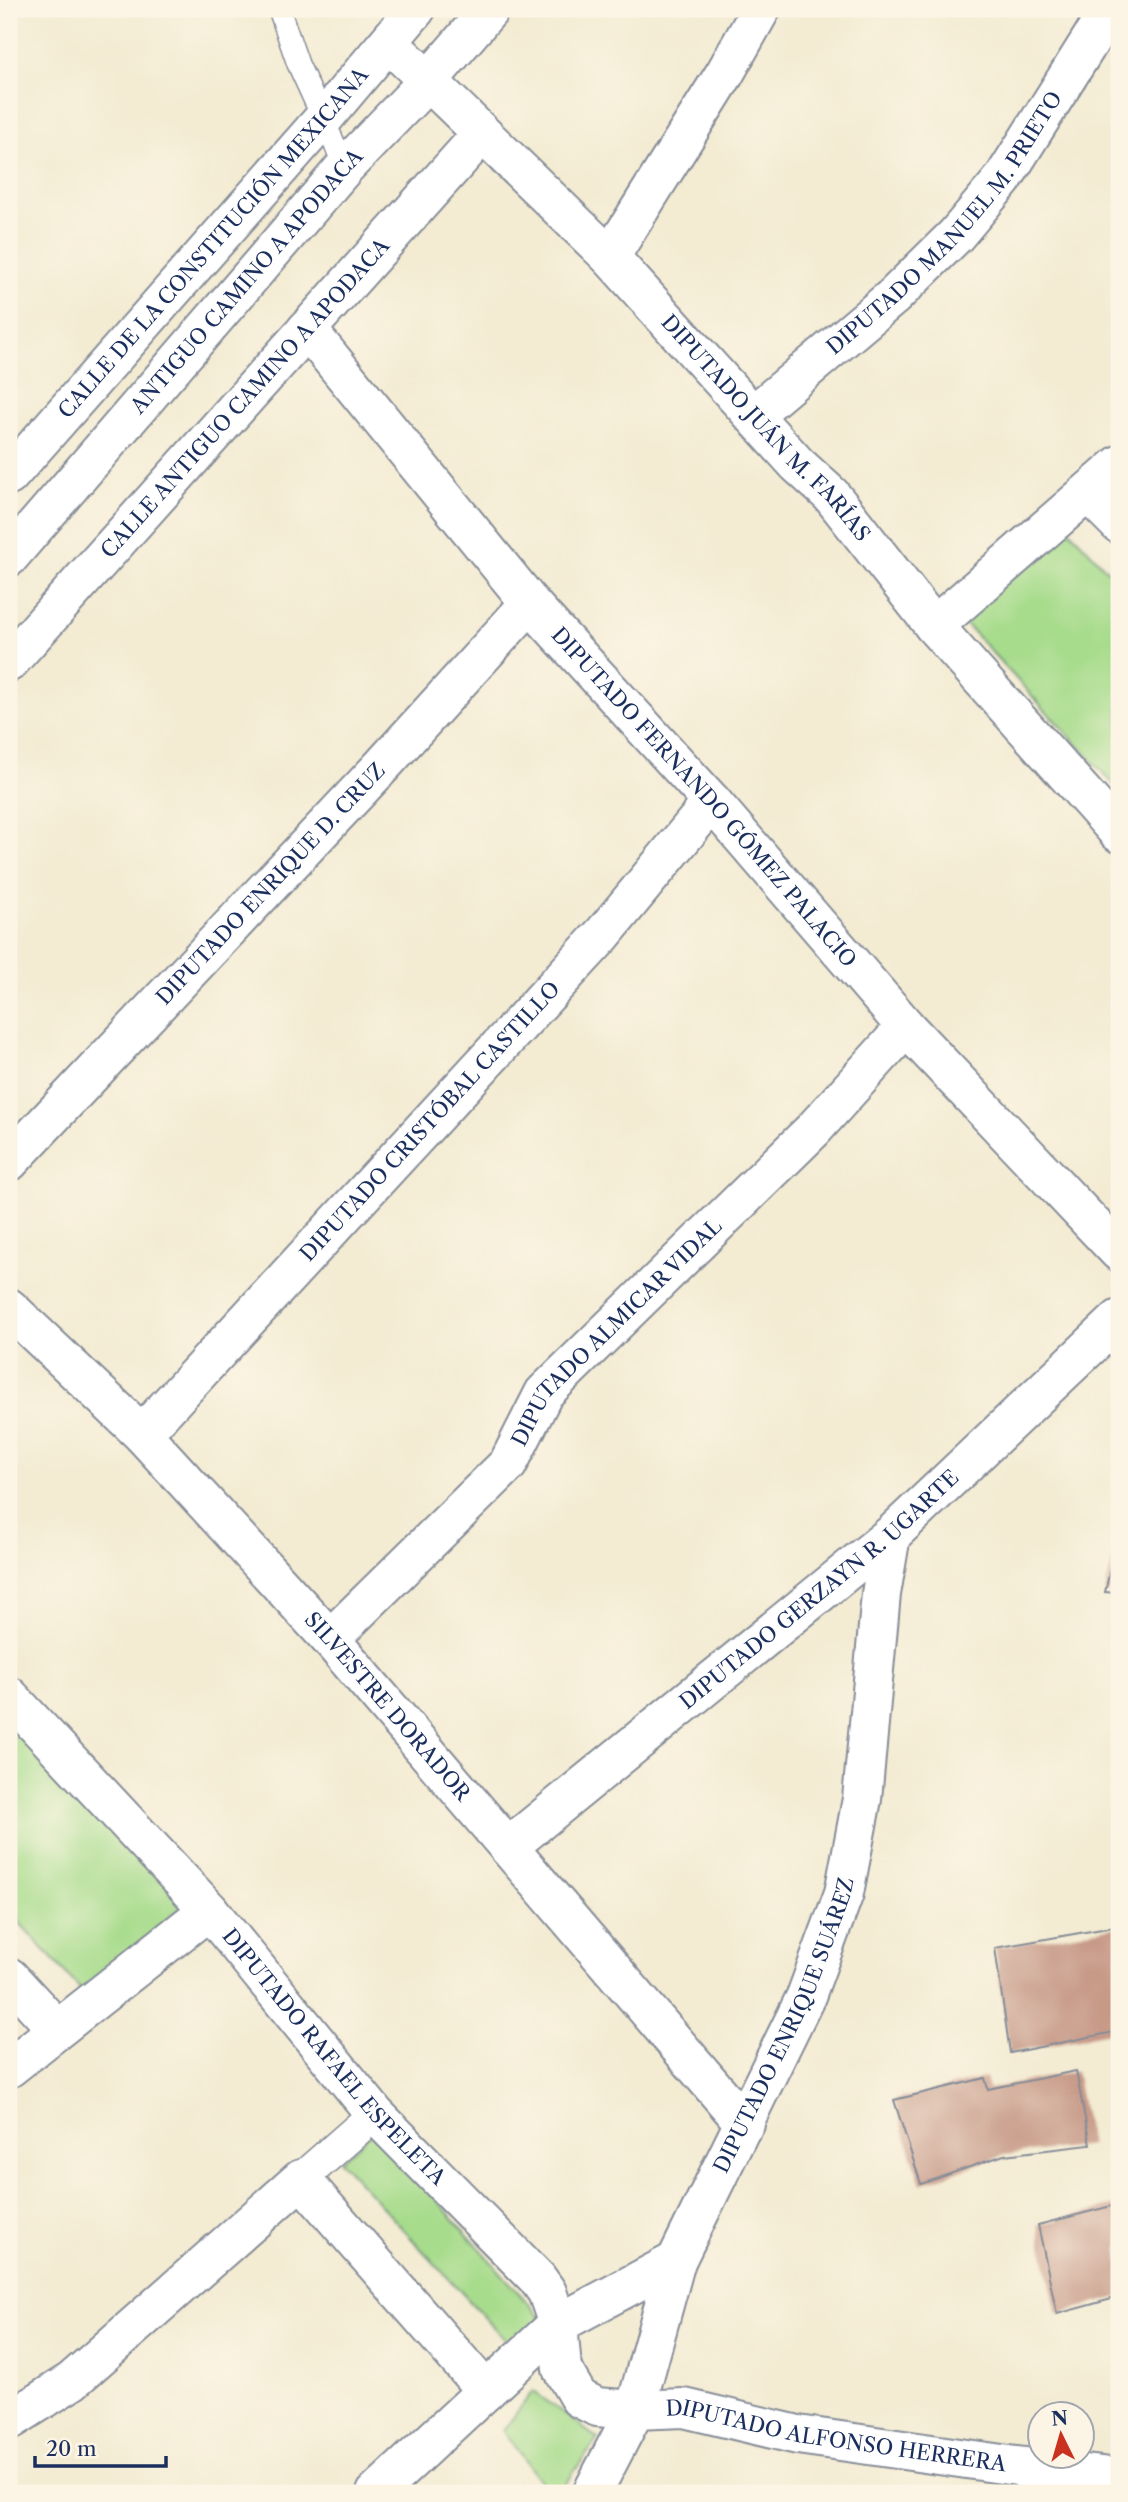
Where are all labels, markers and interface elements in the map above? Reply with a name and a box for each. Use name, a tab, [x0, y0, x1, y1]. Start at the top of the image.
street label: CALLE DE LA CONSTITUCIÓN MEXICANA	[53, 62, 373, 423]
street label: DIPUTADO MANUEL M. PRIETO	[821, 87, 1067, 359]
street label: ANTIGUO CAMINO A APODACA	[125, 143, 368, 419]
street label: CALLE ANTIGUO CAMINO A APODACA	[95, 233, 395, 563]
street label: DIPUTADO JUÁN M. FARÍAS	[656, 309, 876, 546]
street label: DIPUTADO FERNANDO GÓMEZ PALACIO	[546, 622, 862, 972]
street label: DIPUTADO ENRIQUE D. CRUZ	[151, 758, 390, 1010]
street label: DIPUTADO CRISTÓBAL CASTILLO	[295, 976, 565, 1266]
street label: DIPUTADO ALMICAR VIDAL	[506, 1213, 727, 1450]
street label: DIPUTADO GERZAYN R. UGARTE	[674, 1465, 964, 1714]
street label: SILVESTRE DORADOR	[300, 1607, 477, 1807]
street label: DIPUTADO ENRIQUE SUÁREZ	[708, 1875, 859, 2177]
street label: DIPUTADO RAFAEL ESPELETA	[217, 1923, 451, 2190]
street label: DIPUTADO ALFONSO HERRERA	[665, 2395, 1008, 2477]
north arrow	[1026, 2400, 1096, 2470]
text: N	[1050, 2406, 1069, 2431]
scale bar	[35, 2425, 166, 2469]
text: 20 m	[46, 2436, 97, 2461]

